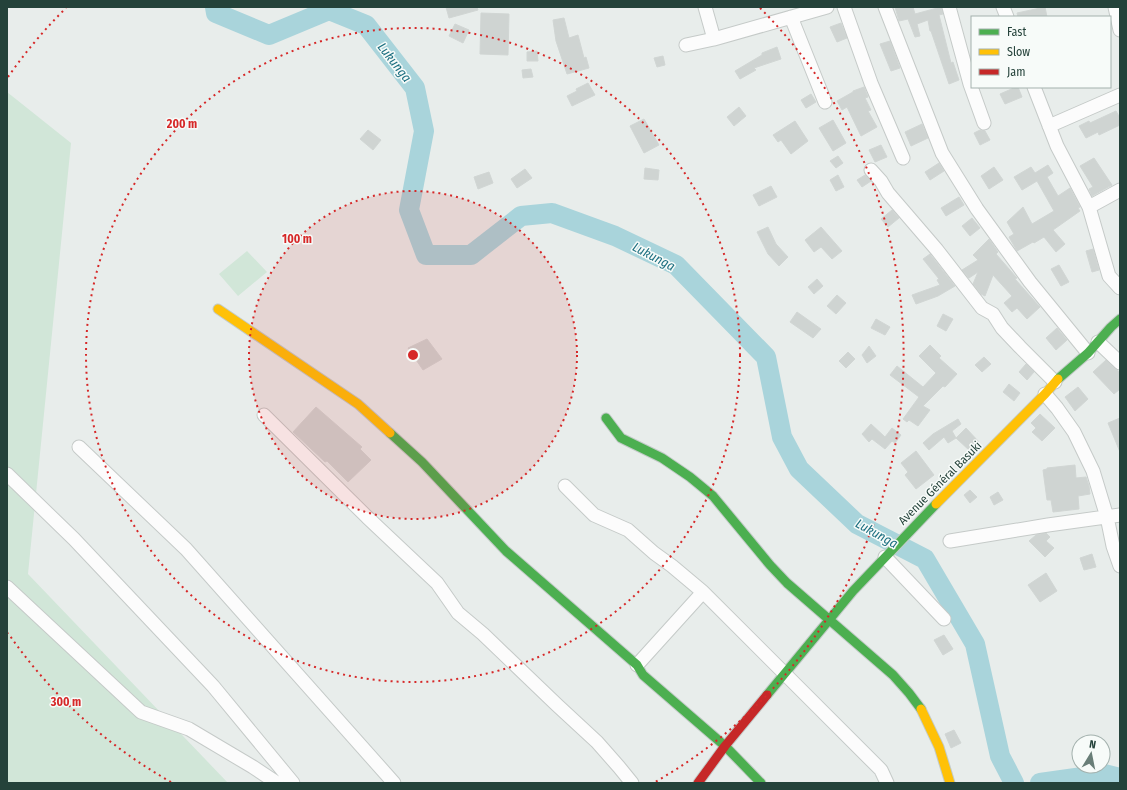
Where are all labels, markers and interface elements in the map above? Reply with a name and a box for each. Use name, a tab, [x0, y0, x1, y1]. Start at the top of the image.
legend	[971, 16, 1111, 88]
text: Fast	[1007, 25, 1026, 39]
water label: Lukunga	[375, 40, 415, 85]
text: Slow	[1007, 45, 1030, 59]
text: Jam	[1007, 65, 1025, 79]
text: 200 m	[166, 117, 197, 131]
text: 100 m	[282, 232, 312, 246]
water label: Lukunga	[630, 239, 678, 274]
centre of rings	[406, 348, 420, 362]
street label: Avenue Général Basuki	[895, 438, 985, 528]
water label: Lukunga	[853, 516, 901, 551]
text: 300 m	[50, 695, 81, 709]
north arrow	[1071, 734, 1111, 774]
text: N	[1088, 738, 1097, 752]

